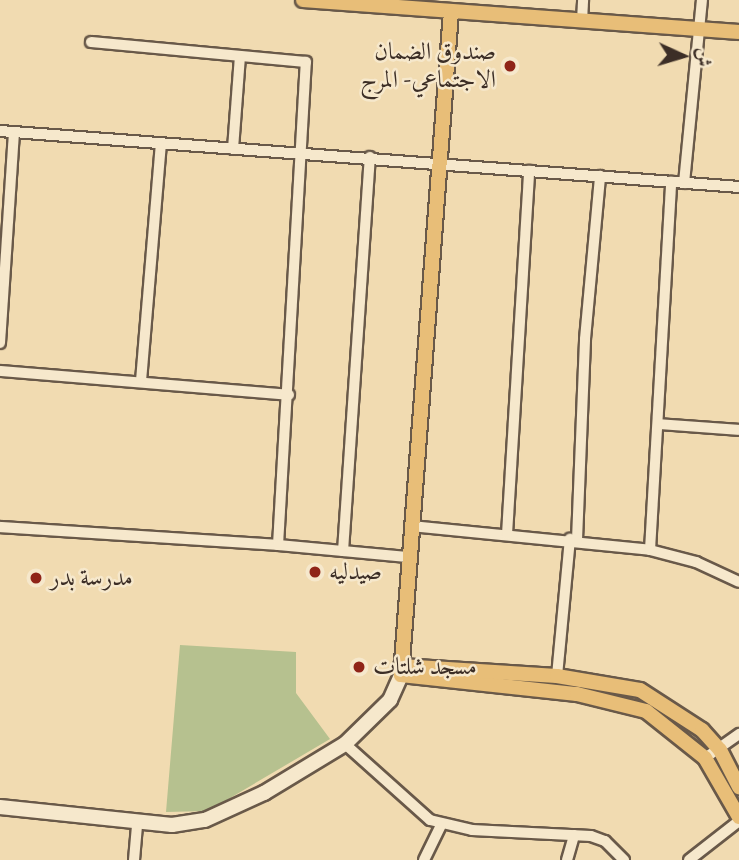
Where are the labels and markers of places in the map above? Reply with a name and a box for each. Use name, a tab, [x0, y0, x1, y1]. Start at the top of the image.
place label: صندوق الضمان الاجتماعي- المرج	[360, 38, 496, 94]
marker: صندوق الضمان الاجتماعي- المرج	[502, 58, 518, 74]
place label: صيدليه	[329, 558, 382, 586]
place label: مدرسة بدر	[50, 564, 133, 592]
marker: صيدليه	[307, 564, 323, 580]
marker: مدرسة بدر	[28, 570, 44, 586]
place label: مسجد شلتات	[373, 653, 477, 681]
marker: مسجد شلتات	[351, 659, 367, 675]

